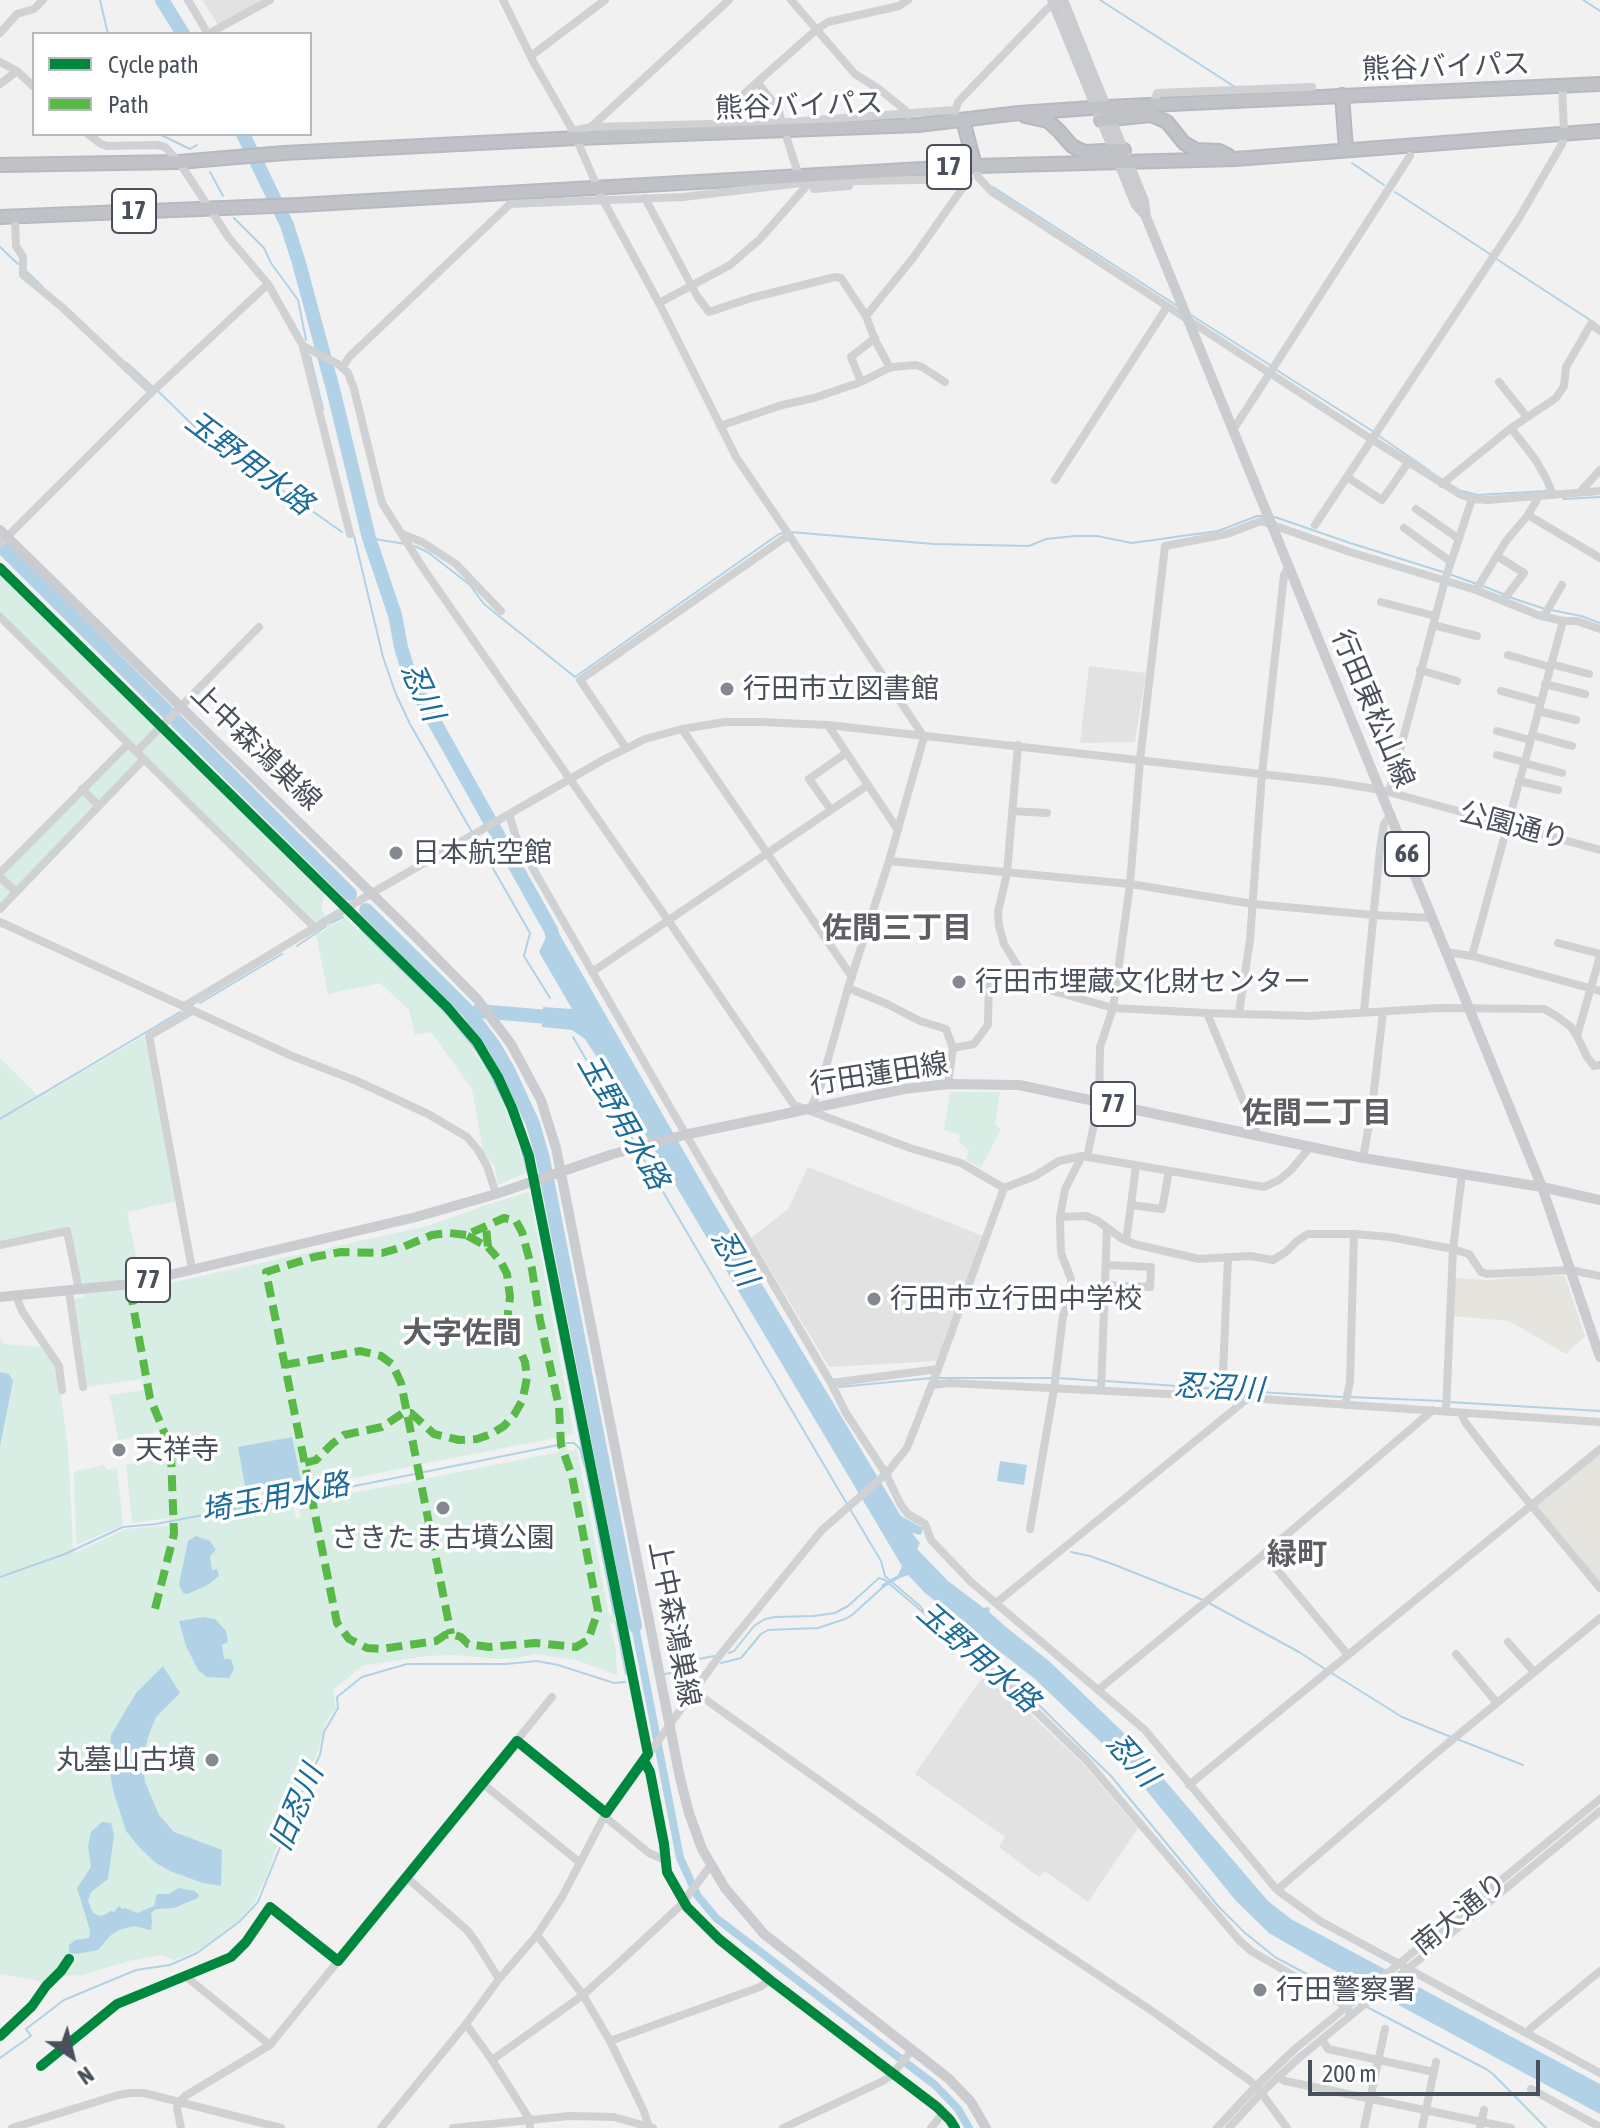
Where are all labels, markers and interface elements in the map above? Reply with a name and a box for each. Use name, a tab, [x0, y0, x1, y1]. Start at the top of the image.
legend	[32, 32, 312, 136]
street label: 熊谷バイパス	[1361, 47, 1531, 87]
text: Cycle path	[108, 51, 199, 78]
street label: 熊谷バイパス	[714, 86, 884, 126]
text: Path	[108, 91, 149, 118]
road number: 17	[927, 145, 971, 189]
road number: 17	[112, 189, 156, 233]
water label: 玉野用水路	[178, 403, 320, 523]
street label: 行田東松山線	[1325, 625, 1421, 793]
water label: 忍川	[393, 657, 451, 727]
place label: 行田市立図書館	[743, 672, 939, 706]
street label: 上中森鴻巣線	[184, 677, 328, 817]
marker: 行田市立図書館	[718, 680, 736, 698]
street label: 公園通り	[1456, 795, 1572, 857]
road number: 66	[1385, 832, 1429, 876]
place label: 日本航空館	[412, 836, 552, 870]
marker: 日本航空館	[387, 844, 405, 862]
district label: 佐間三丁目	[822, 911, 972, 947]
place label: 行田市埋蔵文化財センター	[975, 965, 1311, 999]
marker: 行田市埋蔵文化財センター	[950, 973, 968, 991]
street label: 行田蓮田線	[807, 1046, 951, 1102]
water label: 玉野用水路	[570, 1048, 676, 1196]
road number: 77	[1091, 1082, 1135, 1126]
district label: 佐間二丁目	[1242, 1096, 1392, 1132]
water label: 忍川	[703, 1223, 765, 1293]
road number: 77	[126, 1258, 170, 1302]
place label: 行田市立行田中学校	[890, 1282, 1142, 1316]
marker: 行田市立行田中学校	[865, 1290, 883, 1308]
district label: 大字佐間	[402, 1316, 522, 1352]
water label: 忍沼川	[1173, 1368, 1265, 1408]
place label: 天祥寺	[135, 1433, 219, 1467]
marker: 天祥寺	[110, 1441, 128, 1459]
water label: 埼玉用水路	[198, 1466, 352, 1530]
marker: さきたま古墳公園	[434, 1499, 452, 1517]
place label: さきたま古墳公園	[331, 1521, 555, 1555]
district label: 緑町	[1267, 1537, 1327, 1573]
street label: 上中森鴻巣線	[641, 1538, 707, 1710]
water label: 玉野用水路	[910, 1594, 1046, 1720]
water label: 忍川	[1099, 1726, 1165, 1794]
place label: 丸墓山古墳	[56, 1743, 196, 1777]
marker: 丸墓山古墳	[203, 1751, 221, 1769]
water label: 旧忍川	[263, 1760, 331, 1856]
street label: 南大通り	[1406, 1866, 1514, 1962]
place label: 行田警察署	[1276, 1973, 1416, 2007]
marker: 行田警察署	[1251, 1981, 1269, 1999]
north arrow	[32, 2016, 112, 2096]
scale bar	[1312, 2044, 1544, 2094]
text: 200 m	[1322, 2060, 1376, 2087]
text: N	[73, 2061, 99, 2090]

